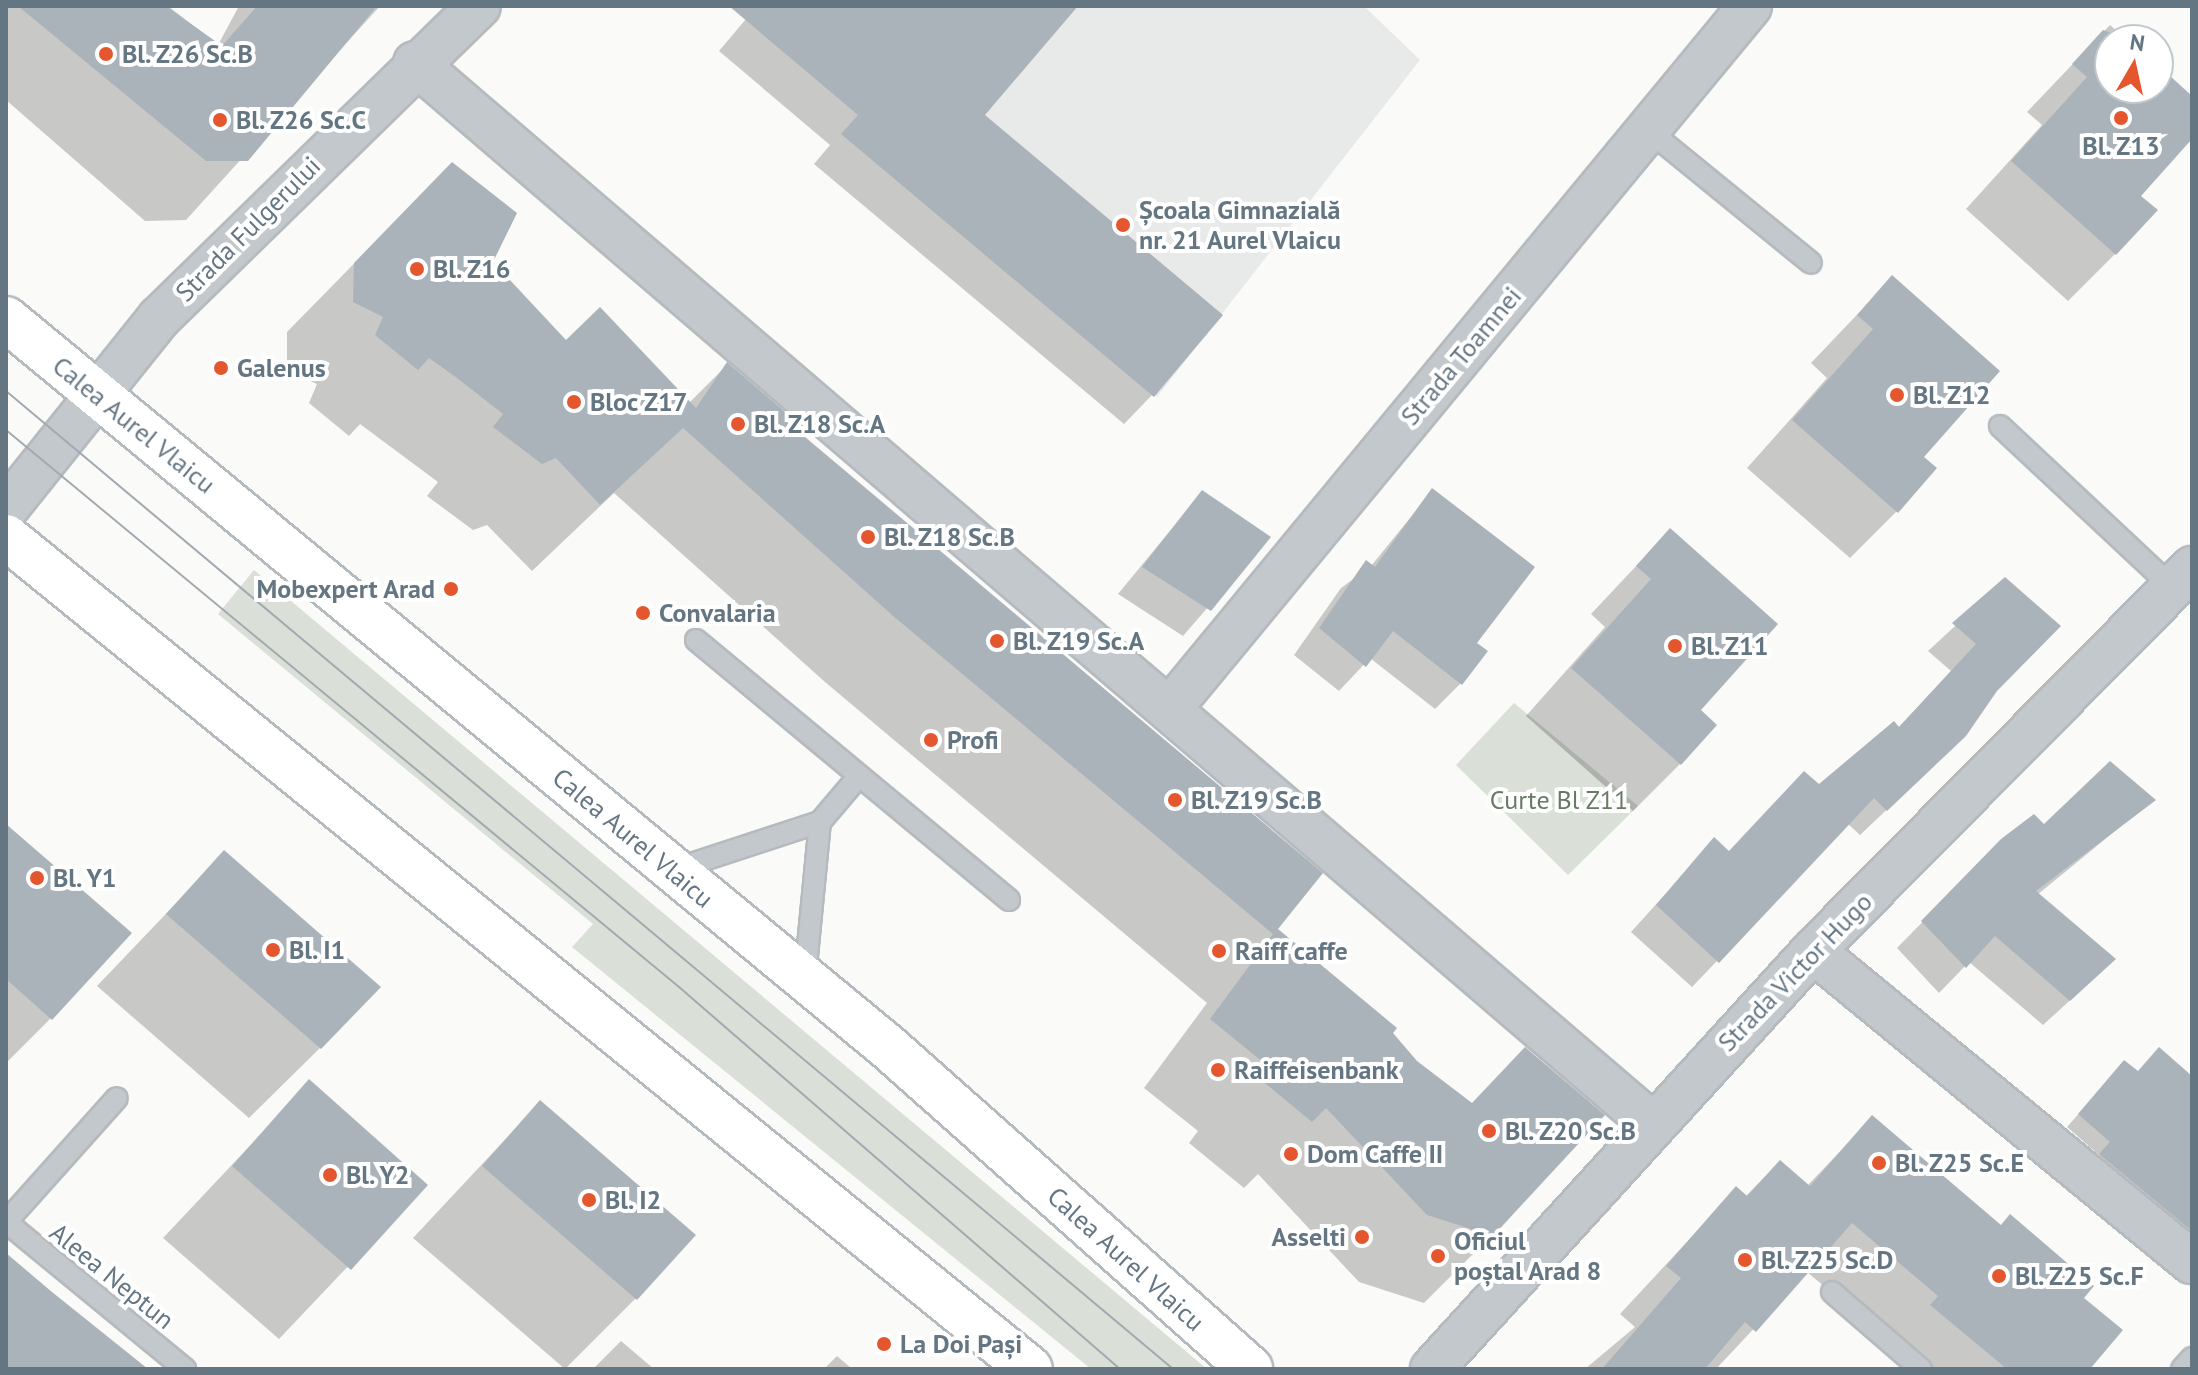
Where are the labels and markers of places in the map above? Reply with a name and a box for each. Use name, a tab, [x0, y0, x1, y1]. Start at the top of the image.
place label: Bl. Z26 Sc.B	[122, 38, 255, 70]
marker: Bl. Z26 Sc.B	[97, 45, 115, 63]
place label: Bl. Z26 Sc.C	[236, 104, 368, 136]
marker: Bl. Z13	[2112, 109, 2130, 127]
marker: Bl. Z26 Sc.C	[211, 111, 229, 129]
place label: Bl. Z13	[2081, 130, 2161, 162]
place label: Școala Gimnazială nr. 21 Aurel Vlaicu	[1139, 194, 1344, 256]
marker: Școala Gimnazială nr. 21 Aurel Vlaicu	[1114, 216, 1132, 234]
place label: Bl. Z16	[433, 253, 512, 285]
marker: Bl. Z16	[408, 260, 426, 278]
place label: Galenus	[237, 352, 326, 384]
marker: Galenus	[212, 359, 230, 377]
place label: Bl. Z12	[1913, 379, 1992, 411]
place label: Bloc Z17	[590, 386, 688, 418]
marker: Bl. Z12	[1888, 386, 1906, 404]
marker: Bloc Z17	[565, 393, 583, 411]
place label: Bl. Z18 Sc.A	[754, 408, 887, 440]
marker: Bl. Z18 Sc.A	[729, 415, 747, 433]
place label: Bl. Z18 Sc.B	[884, 521, 1017, 553]
marker: Bl. Z18 Sc.B	[859, 528, 877, 546]
place label: Mobexpert Arad	[255, 573, 435, 605]
marker: Mobexpert Arad	[442, 580, 460, 598]
place label: Convalaria	[659, 597, 776, 629]
marker: Convalaria	[634, 604, 652, 622]
place label: Bl. Z19 Sc.A	[1013, 625, 1146, 657]
place label: Bl. Z11	[1691, 630, 1770, 662]
marker: Bl. Z19 Sc.A	[988, 632, 1006, 650]
marker: Bl. Z11	[1666, 637, 1684, 655]
place label: Profi	[947, 724, 999, 756]
marker: Profi	[922, 731, 940, 749]
place label: Bl. Z19 Sc.B	[1191, 784, 1324, 816]
marker: Bl. Z19 Sc.B	[1166, 791, 1184, 809]
place label: Bl. Y1	[53, 862, 119, 894]
marker: Bl. Y1	[28, 869, 46, 887]
place label: Bl. I1	[289, 934, 347, 966]
place label: Raiff caffe	[1235, 935, 1348, 967]
marker: Bl. I1	[264, 941, 282, 959]
marker: Raiff caffe	[1210, 942, 1228, 960]
place label: Raiffeisenbank	[1234, 1054, 1398, 1086]
marker: Raiffeisenbank	[1209, 1061, 1227, 1079]
place label: Bl. Z20 Sc.B	[1505, 1115, 1638, 1147]
marker: Bl. Z20 Sc.B	[1480, 1122, 1498, 1140]
place label: Dom Caffe II	[1307, 1138, 1444, 1170]
marker: Dom Caffe II	[1282, 1145, 1300, 1163]
place label: Bl. Z25 Sc.E	[1895, 1147, 2026, 1179]
marker: Bl. Z25 Sc.E	[1870, 1154, 1888, 1172]
place label: Bl. Y2	[346, 1159, 412, 1191]
marker: Bl. Y2	[321, 1166, 339, 1184]
place label: Bl. I2	[605, 1184, 663, 1216]
marker: Bl. I2	[580, 1191, 598, 1209]
place label: Asselti	[1271, 1221, 1346, 1253]
place label: Oficiul poștal Arad 8	[1454, 1225, 1602, 1286]
marker: Asselti	[1353, 1228, 1371, 1246]
place label: Bl. Z25 Sc.D	[1761, 1244, 1895, 1276]
marker: Oficiul poștal Arad 8	[1429, 1247, 1447, 1265]
marker: Bl. Z25 Sc.D	[1736, 1251, 1754, 1269]
place label: Bl. Z25 Sc.F	[2015, 1260, 2146, 1292]
marker: Bl. Z25 Sc.F	[1990, 1267, 2008, 1285]
place label: La Doi Pași	[900, 1328, 1022, 1360]
marker: La Doi Pași	[875, 1335, 893, 1353]

